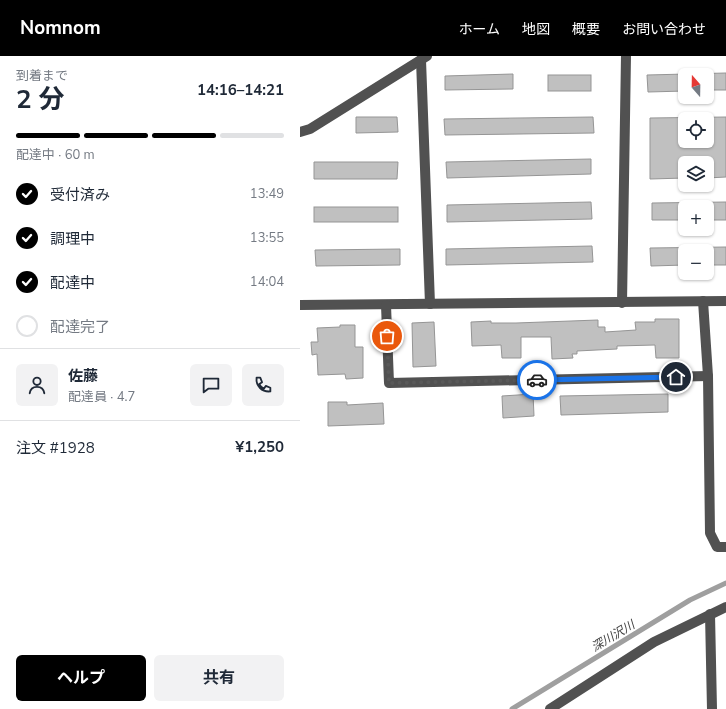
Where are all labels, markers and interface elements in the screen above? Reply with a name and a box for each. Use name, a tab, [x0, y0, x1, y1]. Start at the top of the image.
text: Nomnom	[20, 15, 101, 41]
text: ホーム	[458, 20, 500, 39]
text: 地図	[522, 20, 550, 39]
text: 概要	[572, 20, 600, 39]
text: お問い合わせ	[622, 20, 706, 39]
text: 到着まで	[16, 67, 68, 85]
north arrow	[678, 68, 714, 104]
map controls	[678, 68, 714, 280]
text: 14:16–14:21	[197, 80, 284, 100]
text: 2 分	[16, 82, 65, 117]
button: locate	[678, 112, 714, 148]
text: 配達中 · 60 m	[16, 146, 95, 164]
button: layers	[678, 156, 714, 192]
icon: check	[16, 183, 38, 205]
text: 受付済み	[50, 185, 110, 205]
text: 13:49	[250, 185, 284, 203]
button: +	[678, 200, 714, 236]
icon: check	[16, 227, 38, 249]
text: 調理中	[50, 229, 95, 249]
text: 13:55	[250, 229, 284, 247]
button: −	[678, 244, 714, 280]
icon: check	[16, 271, 38, 293]
text: 配達中	[50, 273, 95, 293]
text: 14:04	[250, 273, 284, 291]
text: 配達完了	[50, 317, 110, 337]
pin	[370, 319, 404, 353]
icon: bag	[376, 325, 398, 347]
courier	[517, 360, 557, 400]
pin	[659, 360, 693, 394]
button: person	[16, 364, 58, 406]
button: chat	[190, 364, 232, 406]
button: phone	[242, 364, 284, 406]
text: 佐藤	[68, 366, 98, 386]
icon: home	[665, 366, 687, 388]
icon: car	[526, 369, 548, 391]
text: 配達員 · 4.7	[68, 388, 135, 406]
text: ¥1,250	[235, 437, 284, 457]
text: 注文 #1928	[16, 438, 95, 458]
water label: 深川沢川	[588, 616, 639, 655]
button: ヘルプ	[16, 655, 146, 701]
button: 共有	[154, 655, 284, 701]

